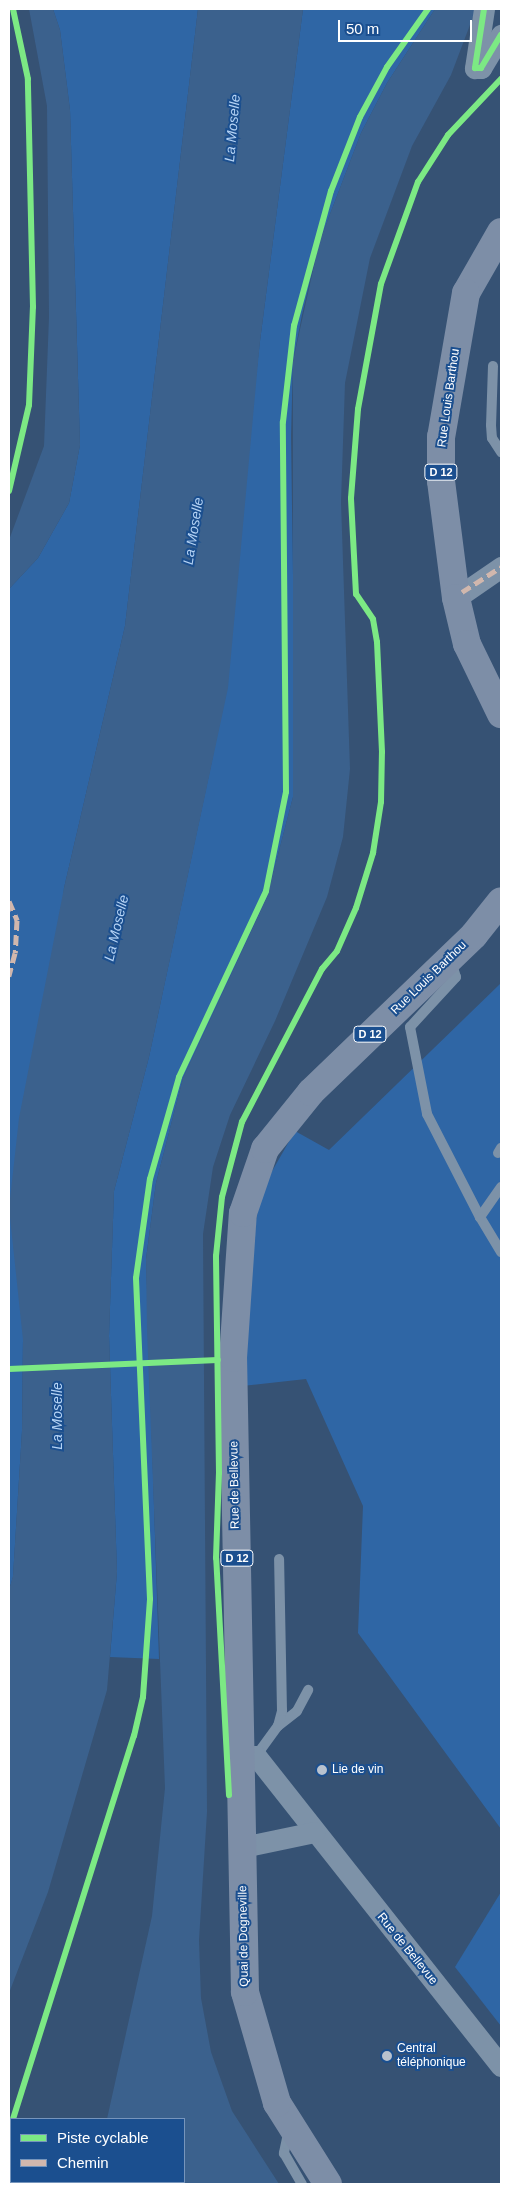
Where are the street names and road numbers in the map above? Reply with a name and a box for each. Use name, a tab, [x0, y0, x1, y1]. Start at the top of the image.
street label: Rue Louis Barthou	[435, 348, 463, 448]
road number: D 12	[424, 464, 458, 481]
street label: Rue Louis Barthou	[388, 938, 470, 1018]
road number: D 12	[352, 1026, 388, 1042]
street label: Rue de Bellevue	[227, 1441, 243, 1529]
road number: D 12	[220, 1550, 254, 1566]
street label: Quai de Dogneville	[236, 1885, 252, 1987]
street label: Rue de Bellevue	[374, 1910, 440, 1988]

